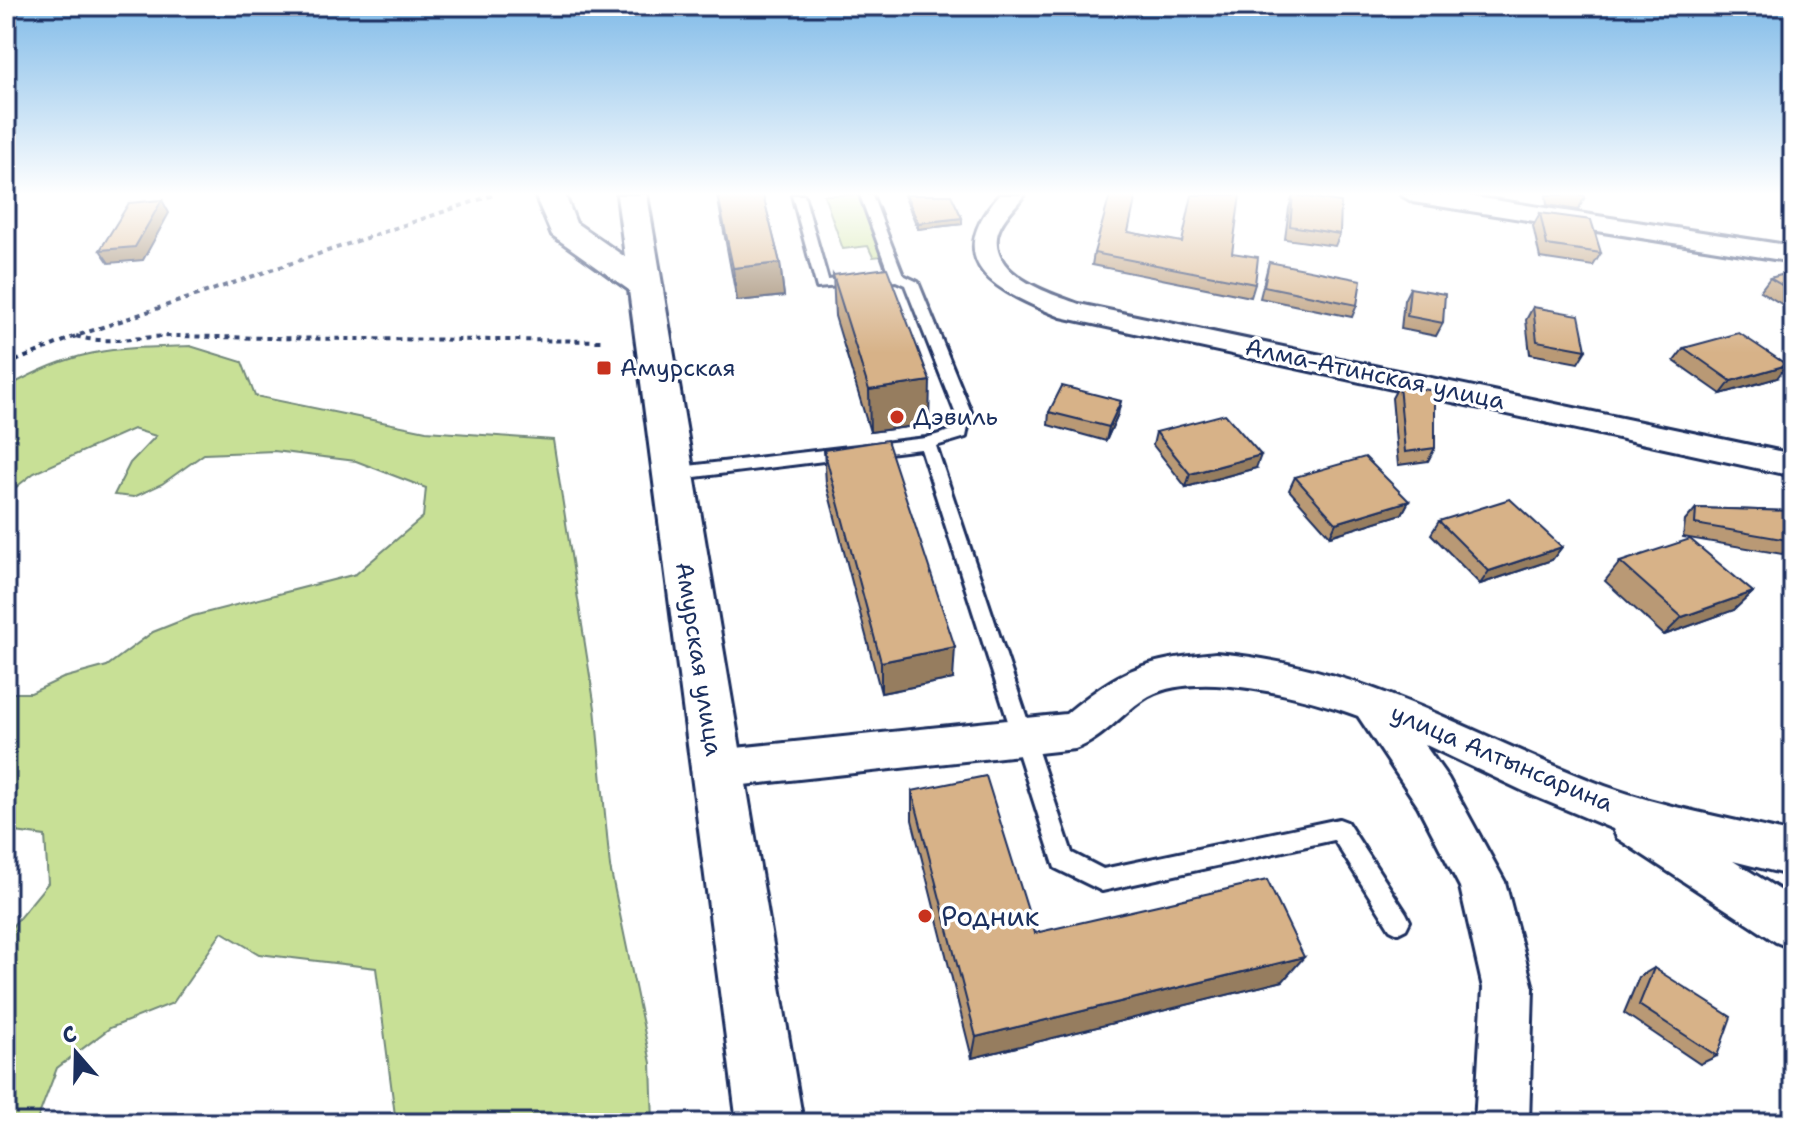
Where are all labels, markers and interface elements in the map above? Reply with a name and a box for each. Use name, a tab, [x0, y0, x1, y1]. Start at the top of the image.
street label: Алма-Атинская улица	[1242, 331, 1508, 417]
place label: Амурская	[620, 352, 736, 384]
marker: Амурская	[595, 359, 613, 377]
place label: Дэвиль	[913, 401, 998, 433]
marker: Дэвиль	[888, 408, 906, 426]
street label: Амурская улица	[668, 560, 730, 758]
street label: улица Алтынсарина	[1386, 697, 1618, 819]
place label: Родник	[941, 897, 1040, 935]
marker: Родник	[916, 907, 934, 925]
north arrow	[36, 1013, 116, 1093]
text: С	[58, 1019, 81, 1051]

